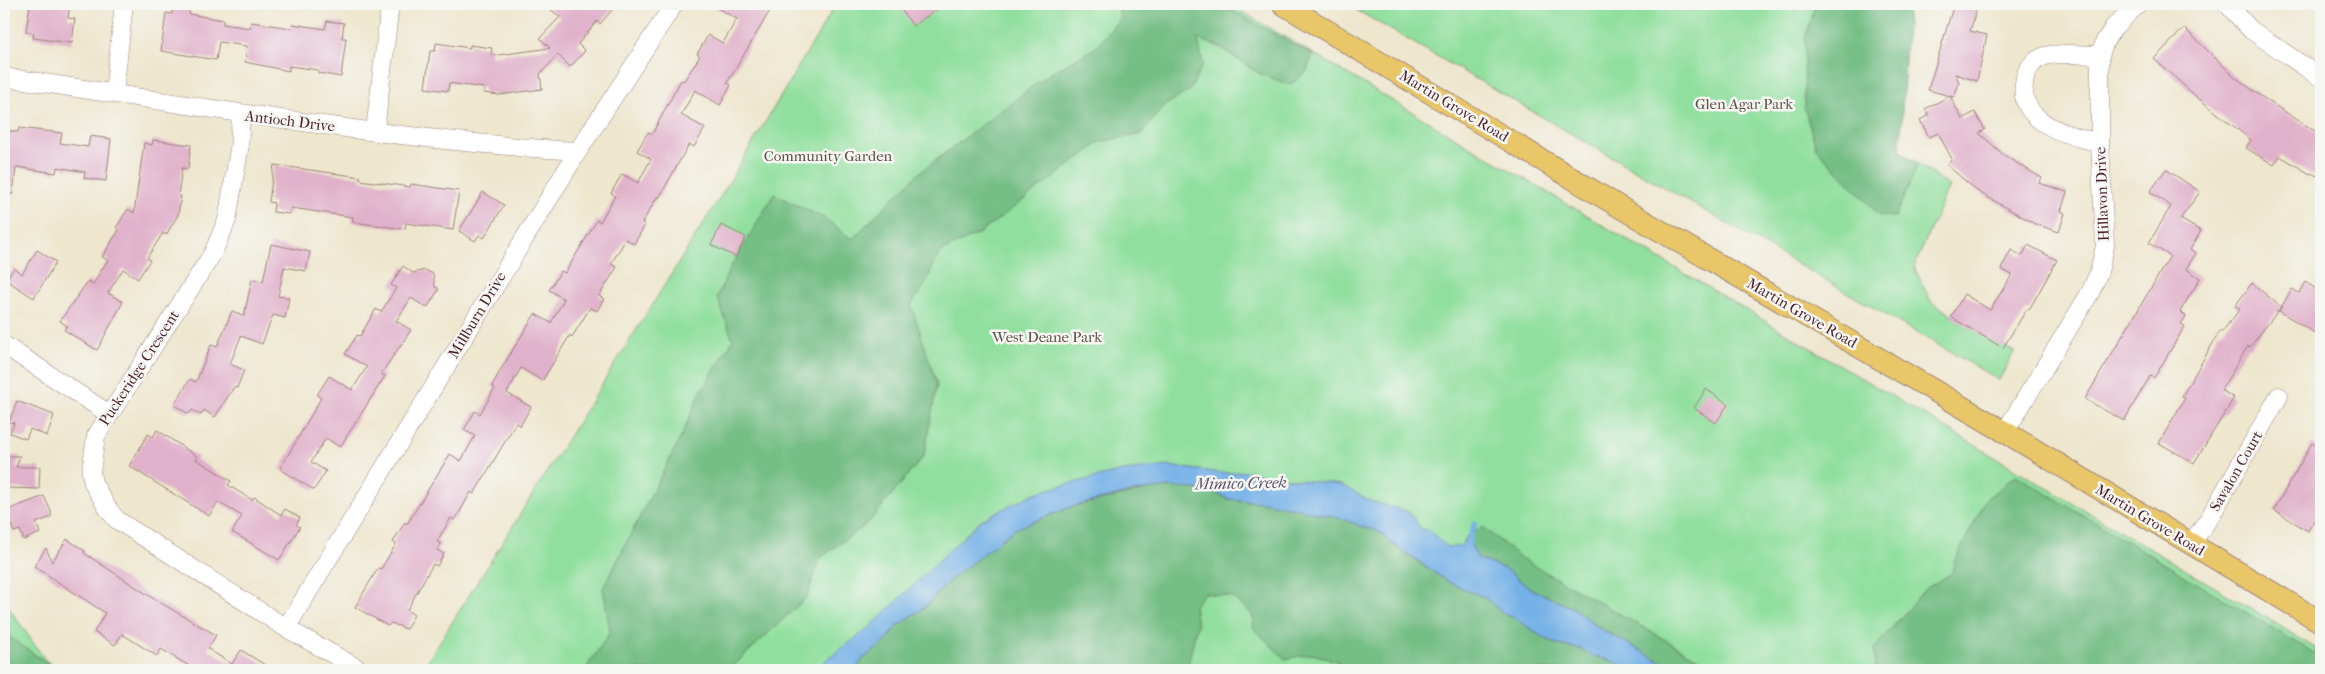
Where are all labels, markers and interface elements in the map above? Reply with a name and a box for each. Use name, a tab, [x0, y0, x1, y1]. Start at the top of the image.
street label: Martin Grove Road	[1396, 66, 1513, 146]
park label: Glen Agar Park	[1695, 95, 1793, 113]
street label: Antioch Drive	[243, 106, 337, 136]
street label: Hillavon Drive	[2091, 146, 2113, 242]
park label: Community Garden	[764, 147, 893, 165]
street label: Millburn Drive	[444, 268, 510, 361]
street label: Martin Grove Road	[1744, 274, 1861, 352]
street label: Puckeridge Crescent	[95, 306, 183, 429]
park label: West Deane Park	[991, 328, 1102, 346]
street label: Savalon Court	[2206, 427, 2267, 514]
water label: Mimico Creek	[1194, 473, 1287, 493]
street label: Martin Grove Road	[2092, 480, 2209, 560]

